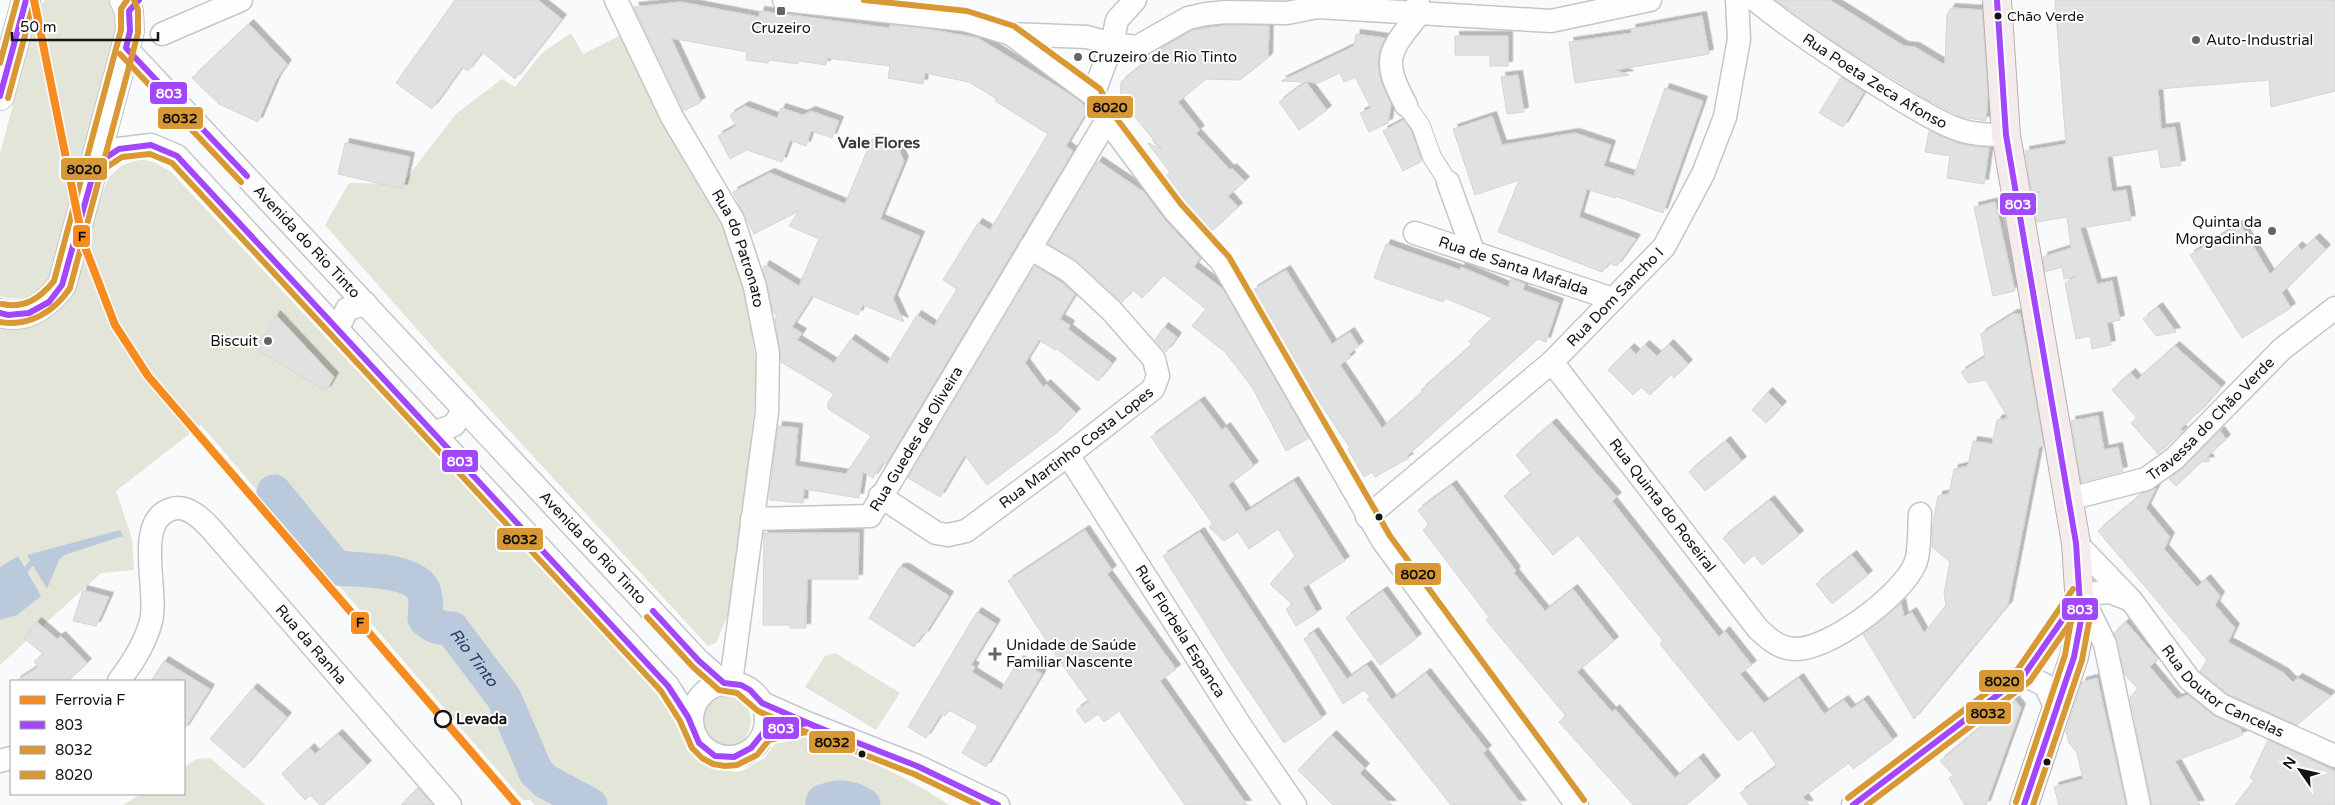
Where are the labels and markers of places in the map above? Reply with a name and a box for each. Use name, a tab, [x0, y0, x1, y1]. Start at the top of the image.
marker: Cruzeiro	[775, 5, 787, 17]
place label: Chão Verde	[2007, 8, 2084, 25]
marker: Chão Verde	[1993, 11, 2003, 21]
place label: Cruzeiro	[751, 19, 811, 37]
place label: Auto-Industrial	[2206, 31, 2313, 49]
marker: Auto-Industrial	[2190, 34, 2202, 46]
place label: Cruzeiro de Rio Tinto	[1088, 48, 1237, 66]
marker: Cruzeiro de Rio Tinto	[1072, 51, 1084, 63]
place label: Quinta da Morgadinha	[2175, 213, 2262, 248]
marker: Quinta da Morgadinha	[2266, 225, 2278, 237]
place label: Biscuit	[210, 332, 258, 350]
marker: Biscuit	[262, 335, 274, 347]
unlabelled marker	[1374, 512, 1384, 522]
place label: Unidade de Saúde Familiar Nascente	[1006, 636, 1136, 671]
marker: Unidade de Saúde Familiar Nascente	[988, 647, 1002, 661]
marker: Levada	[434, 710, 452, 728]
place label: Levada	[456, 710, 507, 728]
unlabelled marker	[857, 749, 867, 759]
unlabelled marker	[2042, 757, 2052, 767]

